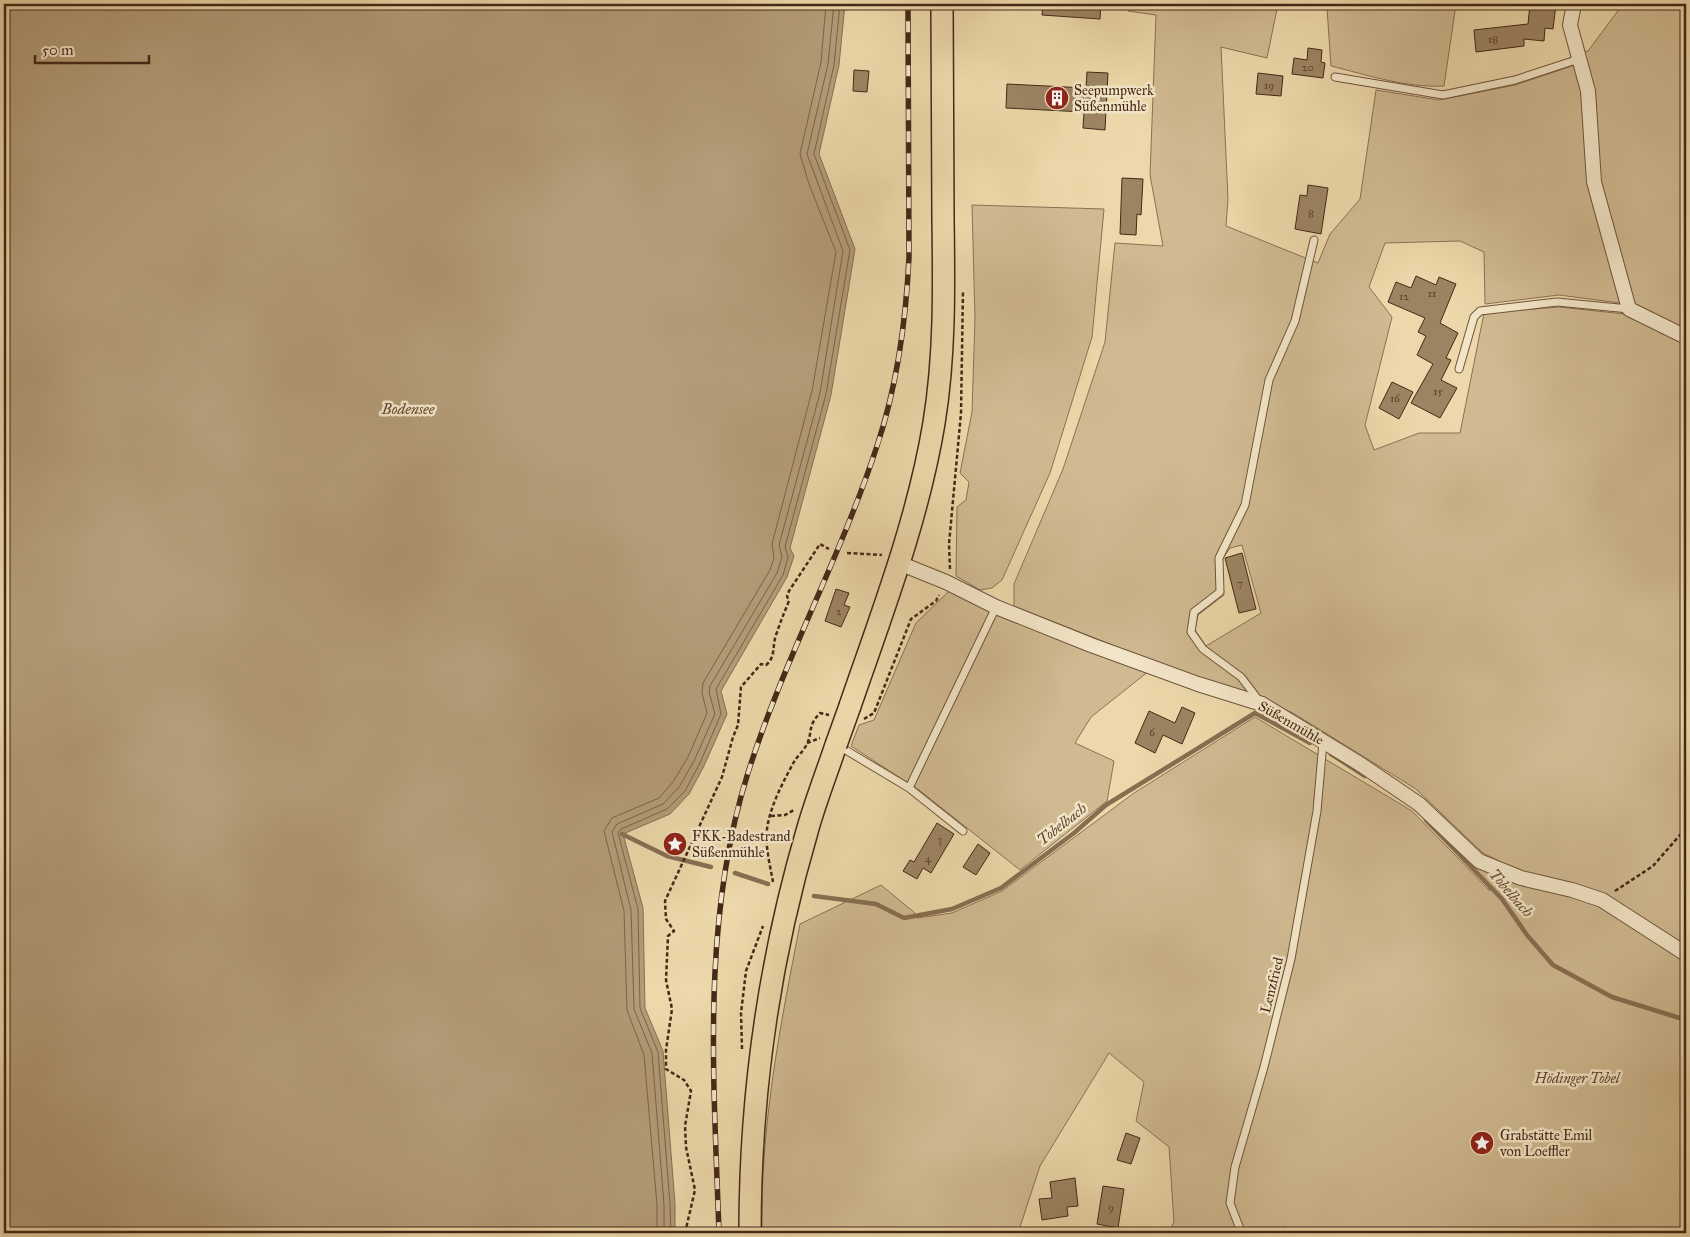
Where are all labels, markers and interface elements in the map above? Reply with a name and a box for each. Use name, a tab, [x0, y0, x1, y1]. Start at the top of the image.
scale bar	[35, 32, 149, 64]
house number: 18	[1488, 33, 1498, 46]
text: 50 m	[42, 41, 74, 59]
house number: 20	[1302, 61, 1314, 74]
house number: 19	[1264, 79, 1274, 92]
place label: Seepumpwerk Süßenmühle	[1074, 82, 1154, 115]
building icon: Seepumpwerk Süßenmühle	[1044, 85, 1070, 111]
house number: 8	[1308, 207, 1314, 220]
house number: 11	[1428, 287, 1436, 300]
house number: 12	[1399, 290, 1409, 303]
house number: 15	[1433, 385, 1443, 398]
house number: 16	[1390, 392, 1400, 405]
water label: Bodensee	[381, 400, 435, 418]
house number: 7	[1237, 577, 1243, 590]
house number: 2	[836, 605, 842, 618]
street label: Süßenmühle	[1255, 697, 1327, 749]
house number: 6	[1149, 726, 1155, 739]
water label: Tobelbach	[1034, 799, 1091, 849]
place label: FKK-Badestrand Süßenmühle	[692, 828, 791, 861]
place icon: FKK-Badestrand Süßenmühle	[662, 831, 688, 857]
house number: 3	[938, 833, 942, 846]
house number: 4	[925, 852, 932, 865]
water label: Tobelbach	[1485, 865, 1537, 921]
street label: Lenzfried	[1257, 955, 1287, 1015]
park label: Hödinger Tobel	[1534, 1070, 1621, 1087]
place label: Grabstätte Emil von Loeffler	[1499, 1127, 1593, 1160]
place icon: Grabstätte Emil von Loeffler	[1469, 1130, 1495, 1156]
house number: 9	[1108, 1201, 1114, 1214]

